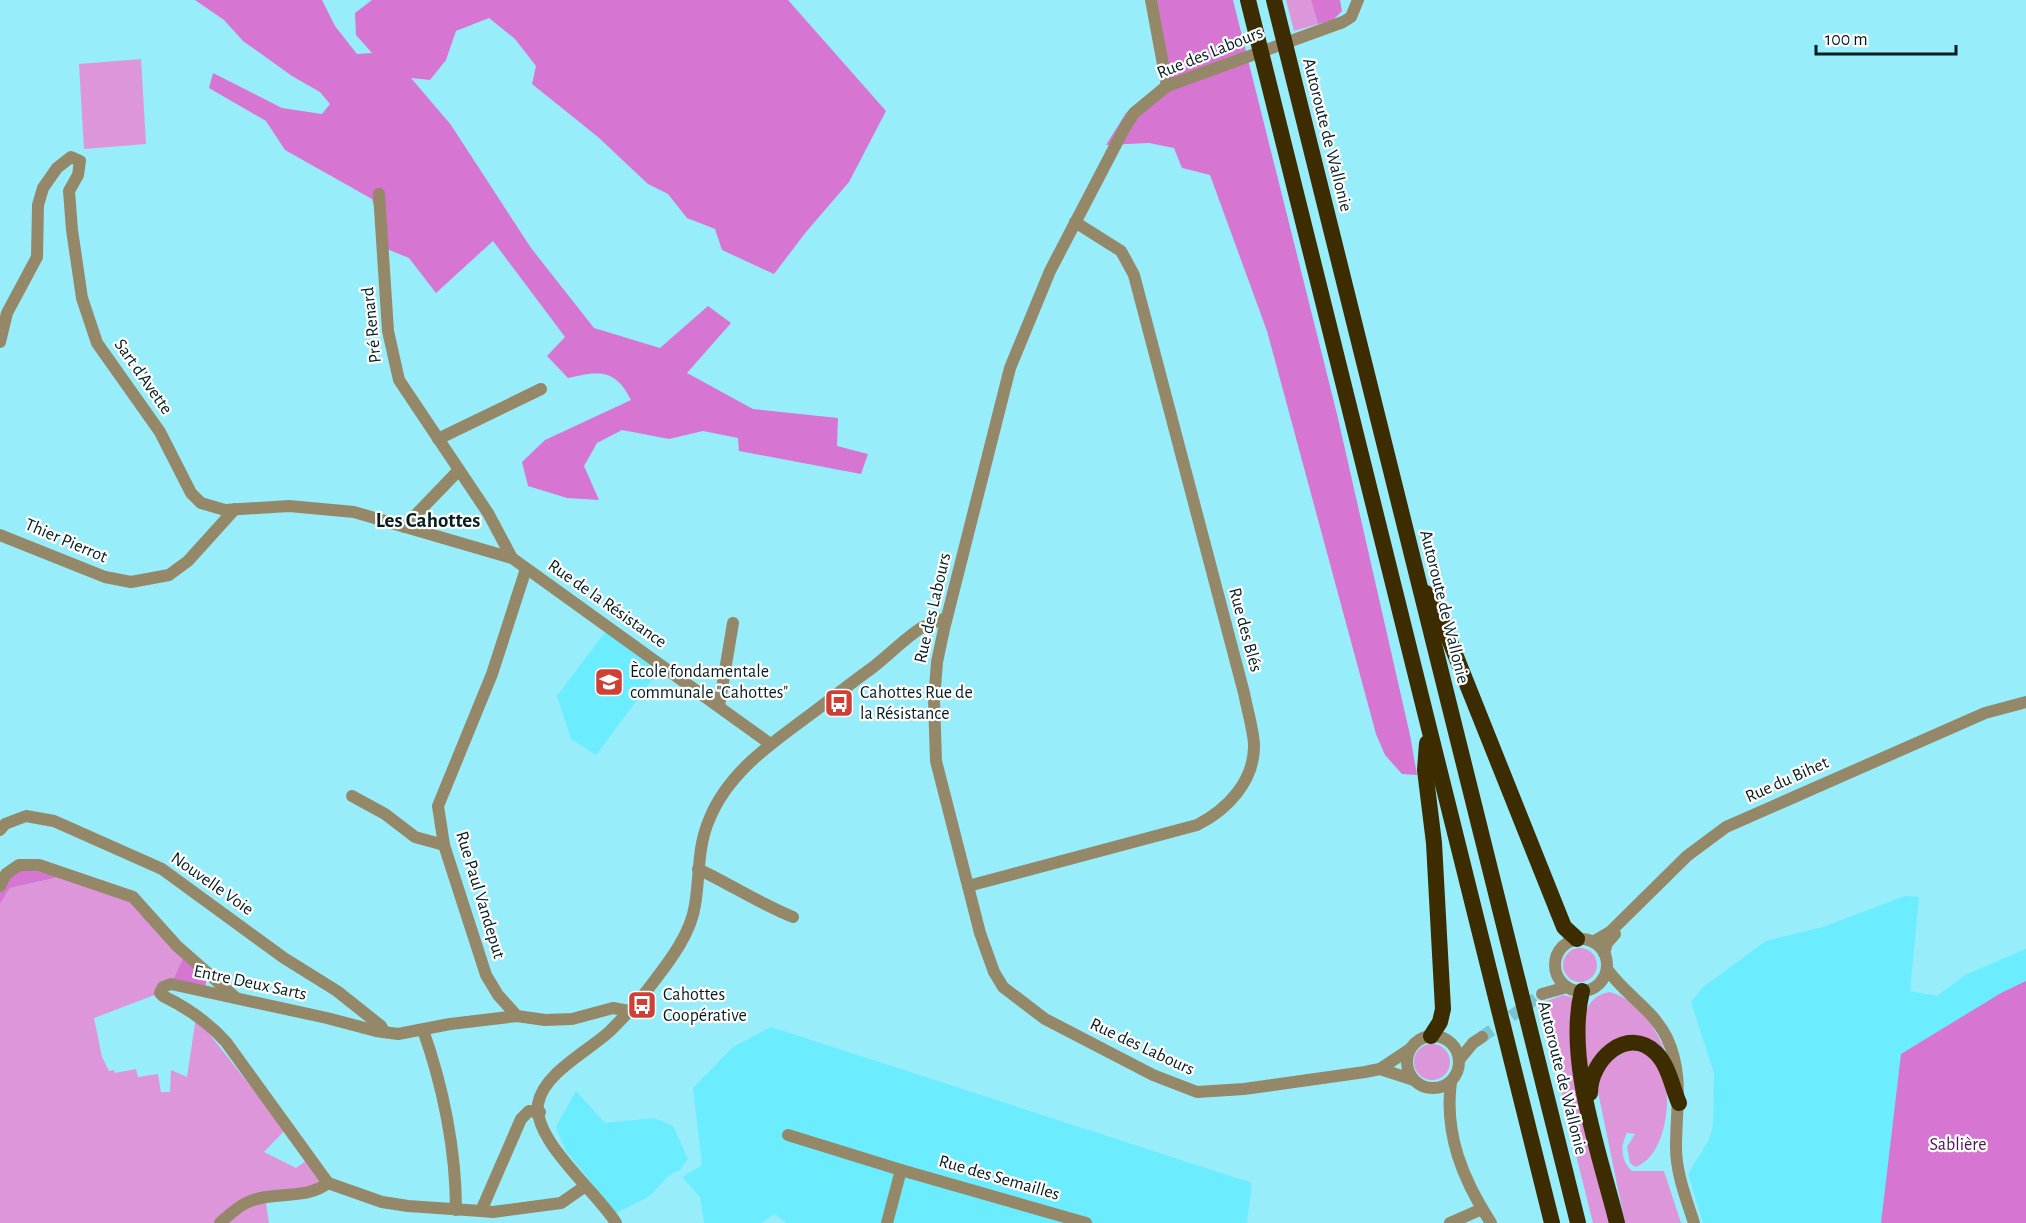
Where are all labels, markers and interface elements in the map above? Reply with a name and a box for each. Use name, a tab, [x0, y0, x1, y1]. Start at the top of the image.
scale bar	[1816, 18, 1956, 56]
street label: Rue des Labours	[1154, 24, 1266, 82]
text: 100 m	[1825, 31, 1868, 49]
street label: Autoroute de Wallonie	[1299, 56, 1355, 214]
street label: Pré Renard	[359, 286, 385, 364]
street label: Sart d'Avette	[111, 336, 175, 418]
district label: Les Cahottes	[376, 510, 480, 531]
street label: Thier Pierrot	[22, 516, 110, 567]
street label: Autoroute de Wallonie	[1416, 528, 1472, 686]
street label: Rue des Labours	[912, 551, 954, 665]
street label: Rue de la Résistance	[544, 556, 670, 652]
street label: Rue des Blés	[1225, 586, 1265, 674]
place label: Ècole fondamentale communale "Cahottes"	[630, 660, 788, 702]
school or university icon: Ècole fondamentale communale "Cahottes"	[593, 666, 625, 698]
place label: Cahottes Rue de la Résistance	[860, 684, 973, 723]
bus stop icon: Cahottes Rue de la Résistance	[823, 687, 855, 719]
street label: Rue du Bihet	[1743, 754, 1832, 806]
street label: Rue Paul Vandeput	[452, 829, 508, 961]
street label: Nouvelle Voie	[167, 849, 257, 919]
street label: Entre Deux Sarts	[192, 962, 308, 1004]
place label: Cahottes Coopérative	[663, 986, 747, 1025]
bus stop icon: Cahottes Coopérative	[626, 989, 658, 1021]
street label: Autoroute de Wallonie	[1534, 999, 1590, 1157]
street label: Rue des Labours	[1087, 1015, 1197, 1079]
park label: Sablière	[1930, 1136, 1986, 1154]
street label: Rue des Semailles	[937, 1152, 1061, 1204]

